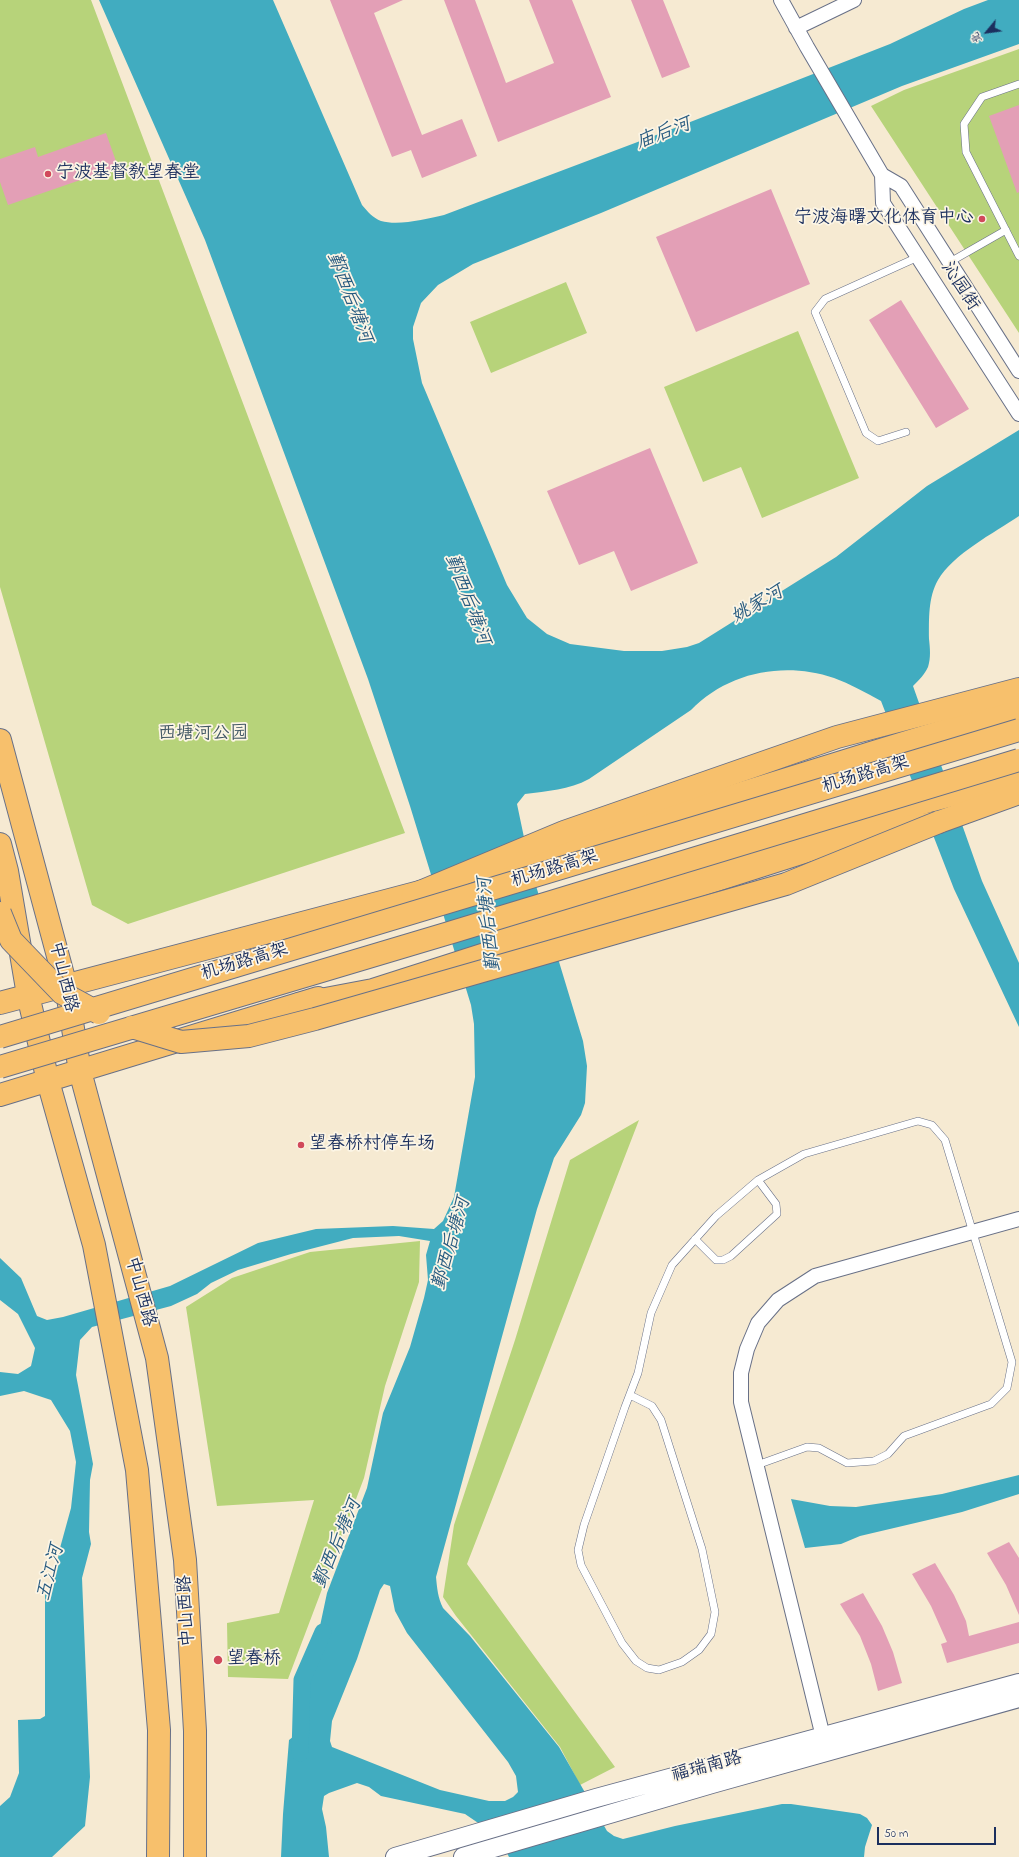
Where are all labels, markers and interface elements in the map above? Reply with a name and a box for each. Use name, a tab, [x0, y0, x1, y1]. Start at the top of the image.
north arrow	[967, 12, 1007, 52]
text: 北	[967, 29, 986, 47]
water label: 庙后河	[633, 114, 695, 156]
place label: 宁波基督教望春堂	[56, 163, 200, 185]
marker: 宁波基督教望春堂	[43, 169, 53, 179]
place label: 宁波海曙文化体育中心	[794, 208, 974, 230]
marker: 宁波海曙文化体育中心	[977, 214, 987, 224]
water label: 鄞西后塘河	[320, 250, 376, 346]
street label: 沁园街	[935, 258, 983, 316]
water label: 鄞西后塘河	[438, 552, 494, 648]
water label: 姚家河	[728, 582, 788, 630]
park label: 西塘河公园	[158, 724, 248, 746]
street label: 机场路高架	[820, 753, 912, 799]
street label: 机场路高架	[509, 847, 601, 893]
water label: 鄞西后塘河	[475, 876, 507, 972]
street label: 中山西路	[43, 939, 81, 1015]
street label: 机场路高架	[199, 940, 291, 986]
place label: 望春桥村停车场	[309, 1134, 435, 1156]
marker: 望春桥村停车场	[296, 1140, 306, 1150]
water label: 鄞西后塘河	[429, 1195, 477, 1293]
street label: 中山西路	[119, 1254, 159, 1330]
water label: 鄞西后塘河	[310, 1496, 368, 1592]
water label: 五江河	[34, 1543, 70, 1603]
street label: 中山西路	[175, 1574, 201, 1648]
place label: 望春桥	[227, 1649, 281, 1671]
marker: 望春桥	[212, 1654, 224, 1666]
street label: 福瑞南路	[669, 1748, 745, 1788]
scale bar	[879, 1819, 998, 1845]
text: 50 m	[884, 1825, 908, 1843]

